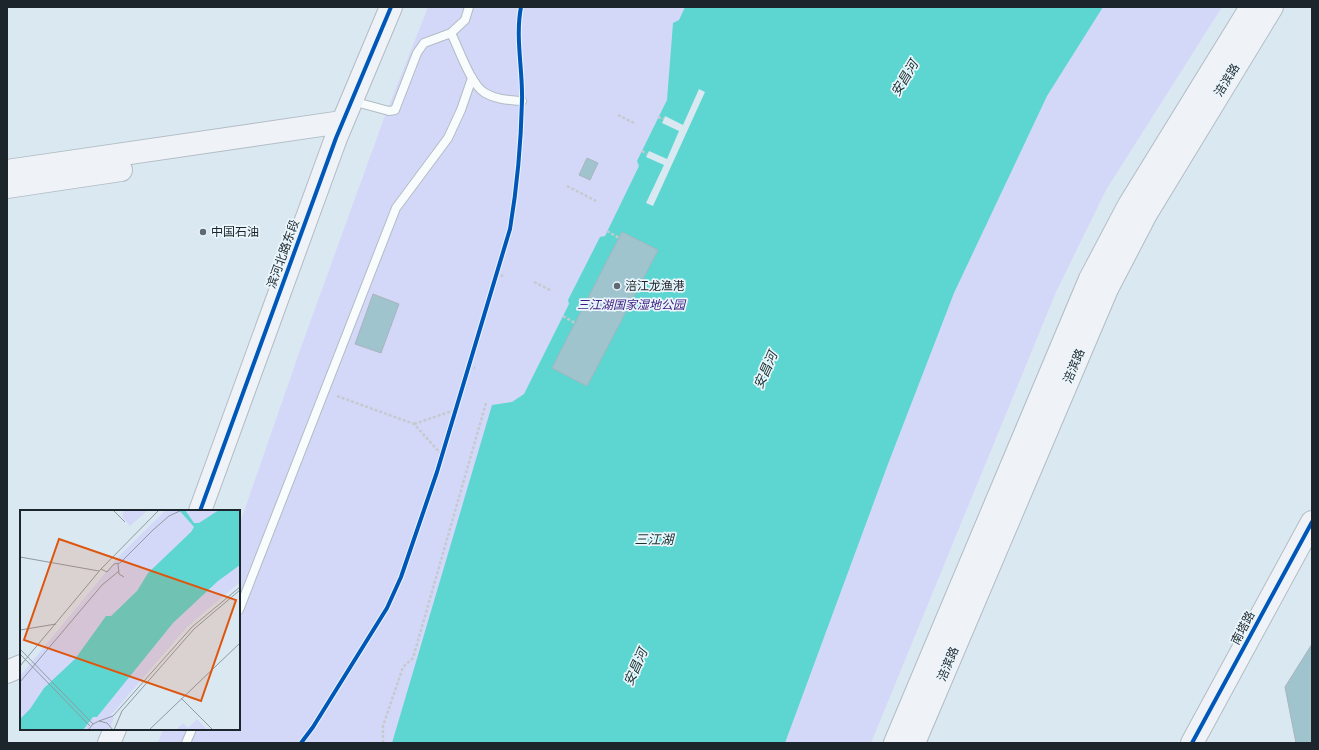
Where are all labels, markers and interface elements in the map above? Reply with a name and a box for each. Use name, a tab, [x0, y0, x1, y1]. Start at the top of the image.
water label: 安昌河	[888, 55, 922, 99]
street label: 涪滨路	[1212, 61, 1242, 99]
street label: 滨河北路东段	[264, 218, 302, 290]
place label: 中国石油	[211, 225, 259, 239]
marker: 中国石油	[198, 227, 208, 237]
place label: 涪江龙渔港	[625, 279, 685, 293]
marker: 涪江龙渔港	[612, 281, 622, 291]
park label: 三江湖国家湿地公园	[577, 298, 687, 312]
water label: 安昌河	[751, 347, 781, 391]
street label: 涪滨路	[1061, 347, 1087, 385]
inset map	[20, 510, 240, 730]
water label: 三江湖	[634, 532, 675, 547]
street label: 南塔路	[1228, 609, 1258, 647]
water label: 安昌河	[621, 644, 651, 688]
street label: 涪滨路	[935, 645, 961, 683]

